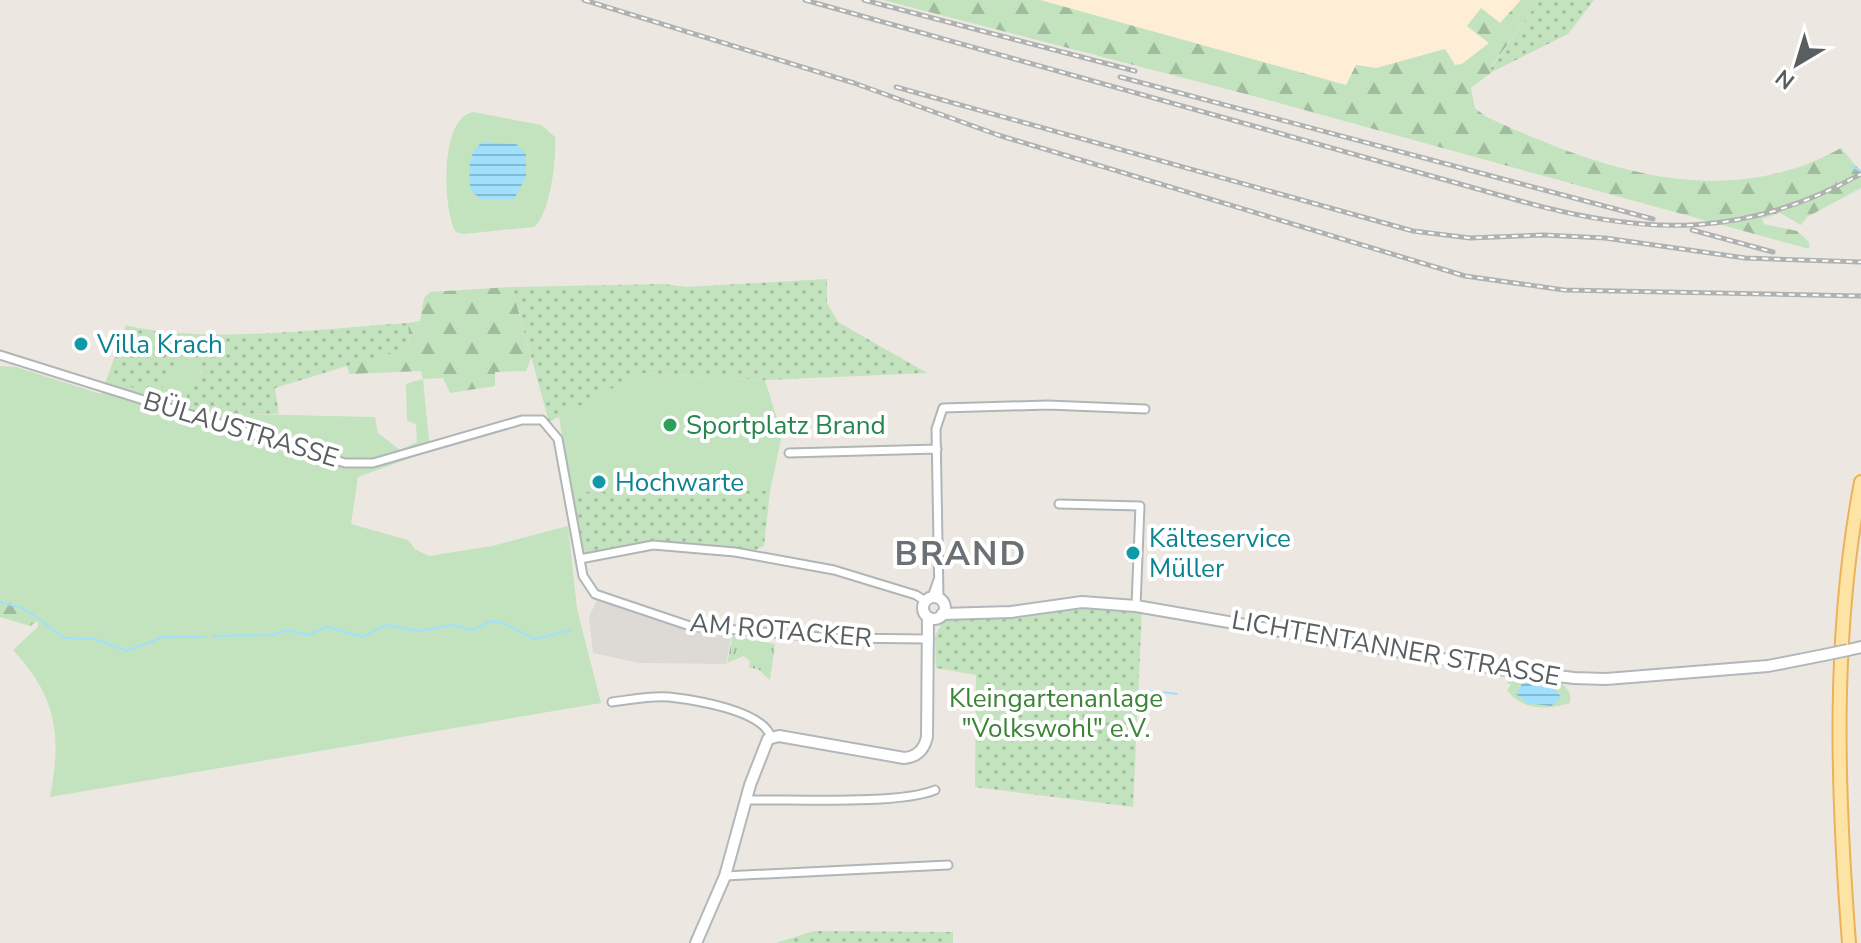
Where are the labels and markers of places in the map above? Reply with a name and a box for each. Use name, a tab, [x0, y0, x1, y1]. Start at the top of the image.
place label: Villa Krach	[96, 327, 223, 362]
marker: Villa Krach	[72, 335, 90, 353]
place label: Sportplatz Brand	[686, 408, 886, 443]
marker: Sportplatz Brand	[661, 416, 679, 434]
place label: Hochwarte	[615, 465, 744, 500]
marker: Hochwarte	[590, 473, 608, 491]
place label: Kälteservice Müller	[1149, 521, 1291, 586]
marker: Kälteservice Müller	[1124, 544, 1142, 562]

